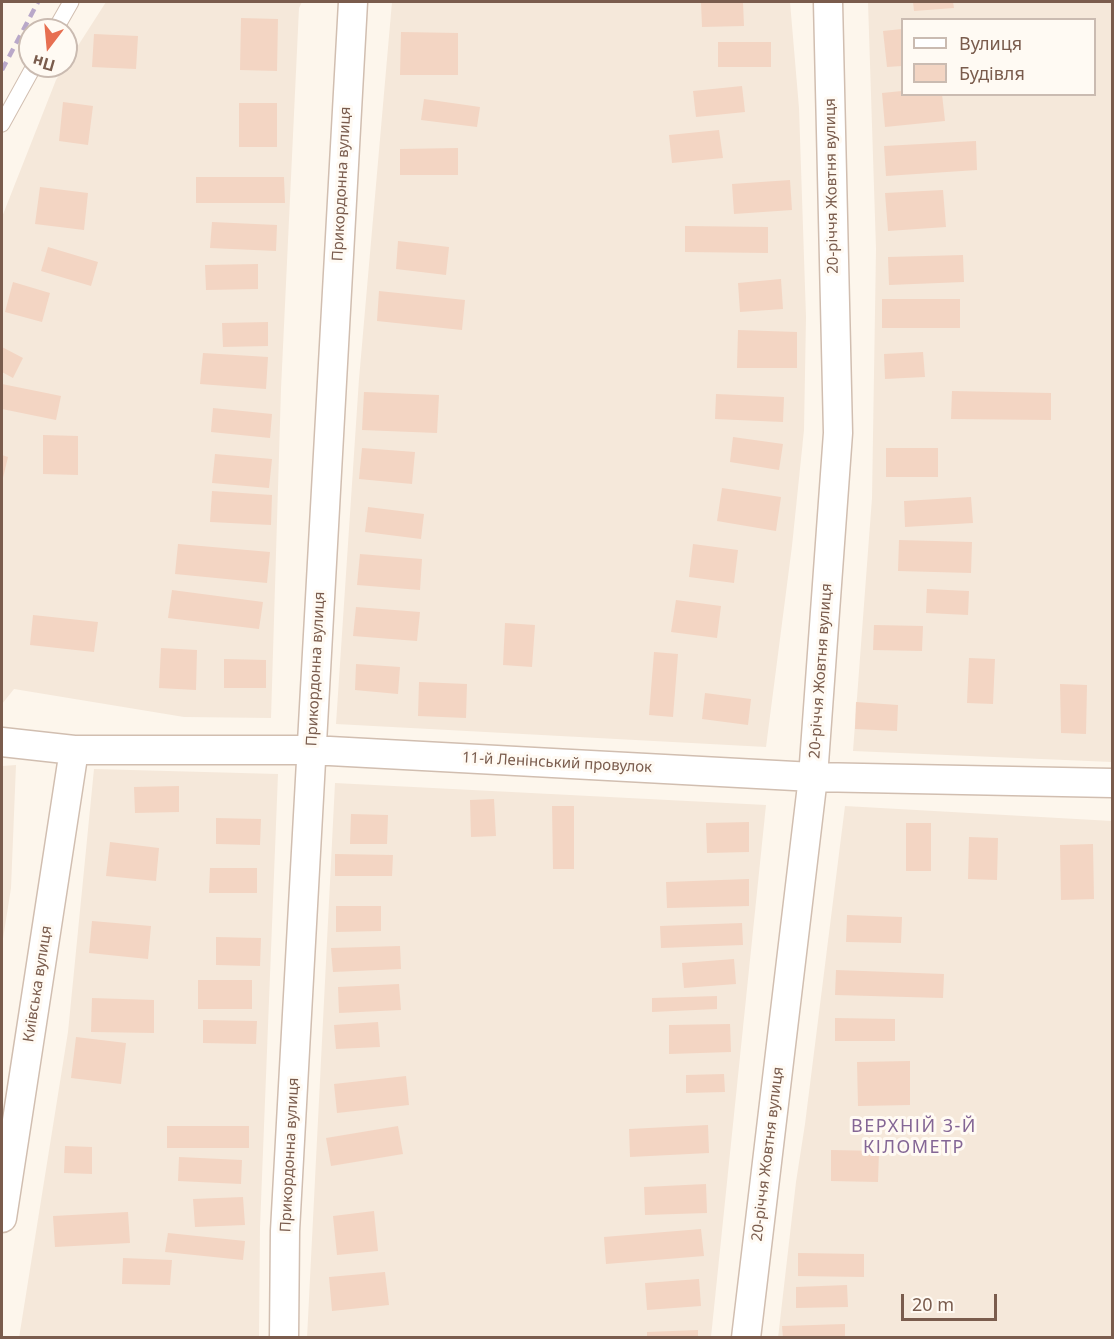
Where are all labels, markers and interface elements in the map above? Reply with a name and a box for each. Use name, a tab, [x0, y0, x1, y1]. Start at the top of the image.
north arrow	[18, 18, 78, 78]
legend	[901, 18, 1096, 96]
text: Вулиця	[959, 31, 1022, 55]
text: Пн	[30, 50, 58, 77]
text: Будівля	[959, 61, 1025, 85]
street label: 20-річчя Жовтня вулиця	[821, 98, 843, 274]
street label: Прикордонна вулиця	[329, 106, 355, 262]
street label: 20-річчя Жовтня вулиця	[806, 583, 836, 759]
street label: Прикордонна вулиця	[303, 591, 329, 747]
street label: 11-й Ленінський провулок	[462, 749, 652, 777]
street label: Київська вулиця	[20, 924, 56, 1044]
street label: 20-річчя Жовтня вулиця	[748, 1066, 788, 1242]
street label: Прикордонна вулиця	[277, 1077, 303, 1233]
district label: ВЕРХНІЙ 3-Й КІЛОМЕТР	[851, 1116, 977, 1158]
scale bar	[904, 1282, 1000, 1320]
text: 20 m	[912, 1292, 954, 1316]

